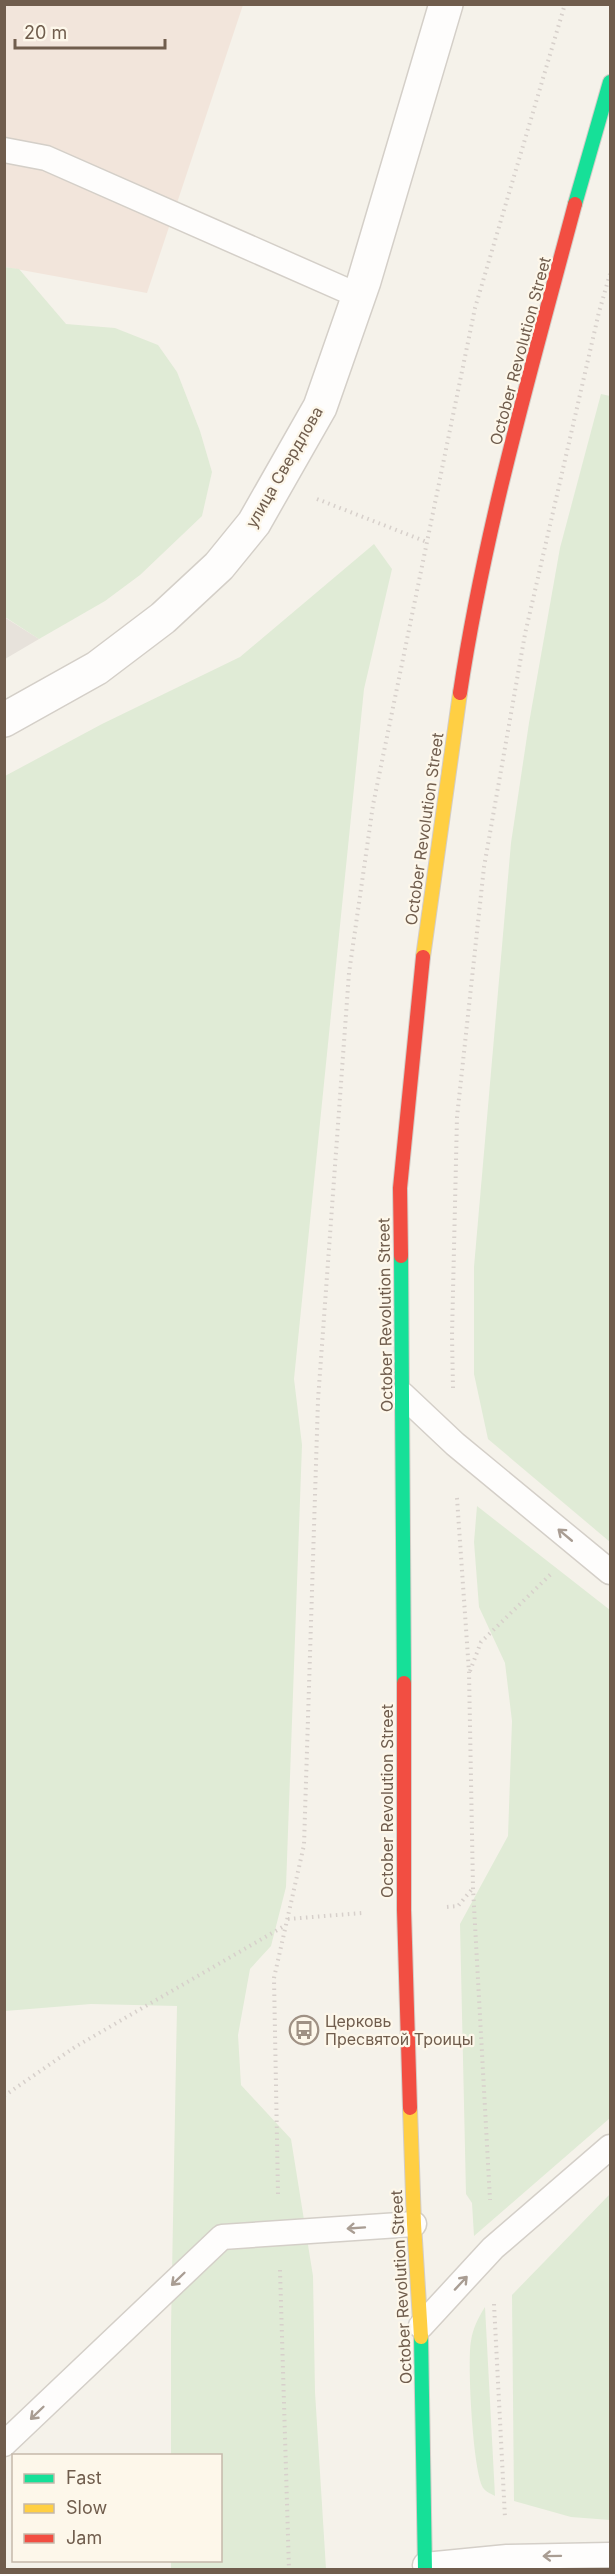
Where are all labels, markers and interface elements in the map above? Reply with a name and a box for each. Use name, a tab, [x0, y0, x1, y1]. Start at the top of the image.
scale bar	[15, 12, 165, 50]
text: 20 m	[24, 22, 67, 43]
street label: October Revolution Street	[485, 255, 555, 447]
street label: улица Свердлова	[241, 403, 327, 531]
street label: October Revolution Street	[401, 731, 447, 927]
street label: October Revolution Street	[373, 1218, 397, 1412]
one-way arrow	[557, 1529, 573, 1542]
street label: October Revolution Street	[377, 1704, 397, 1898]
place label: Церковь Пресвятой Троицы	[325, 2011, 473, 2049]
bus stop icon: Церковь Пресвятой Троицы	[288, 2014, 320, 2046]
street label: October Revolution Street	[386, 2190, 416, 2384]
one-way arrow	[346, 2223, 366, 2234]
one-way arrow	[171, 2272, 186, 2286]
one-way arrow	[454, 2276, 468, 2291]
one-way arrow	[29, 2406, 44, 2421]
legend	[12, 2454, 222, 2562]
text: Fast	[66, 2467, 102, 2488]
text: Slow	[66, 2497, 107, 2518]
text: Jam	[66, 2527, 102, 2548]
one-way arrow	[543, 2550, 563, 2562]

